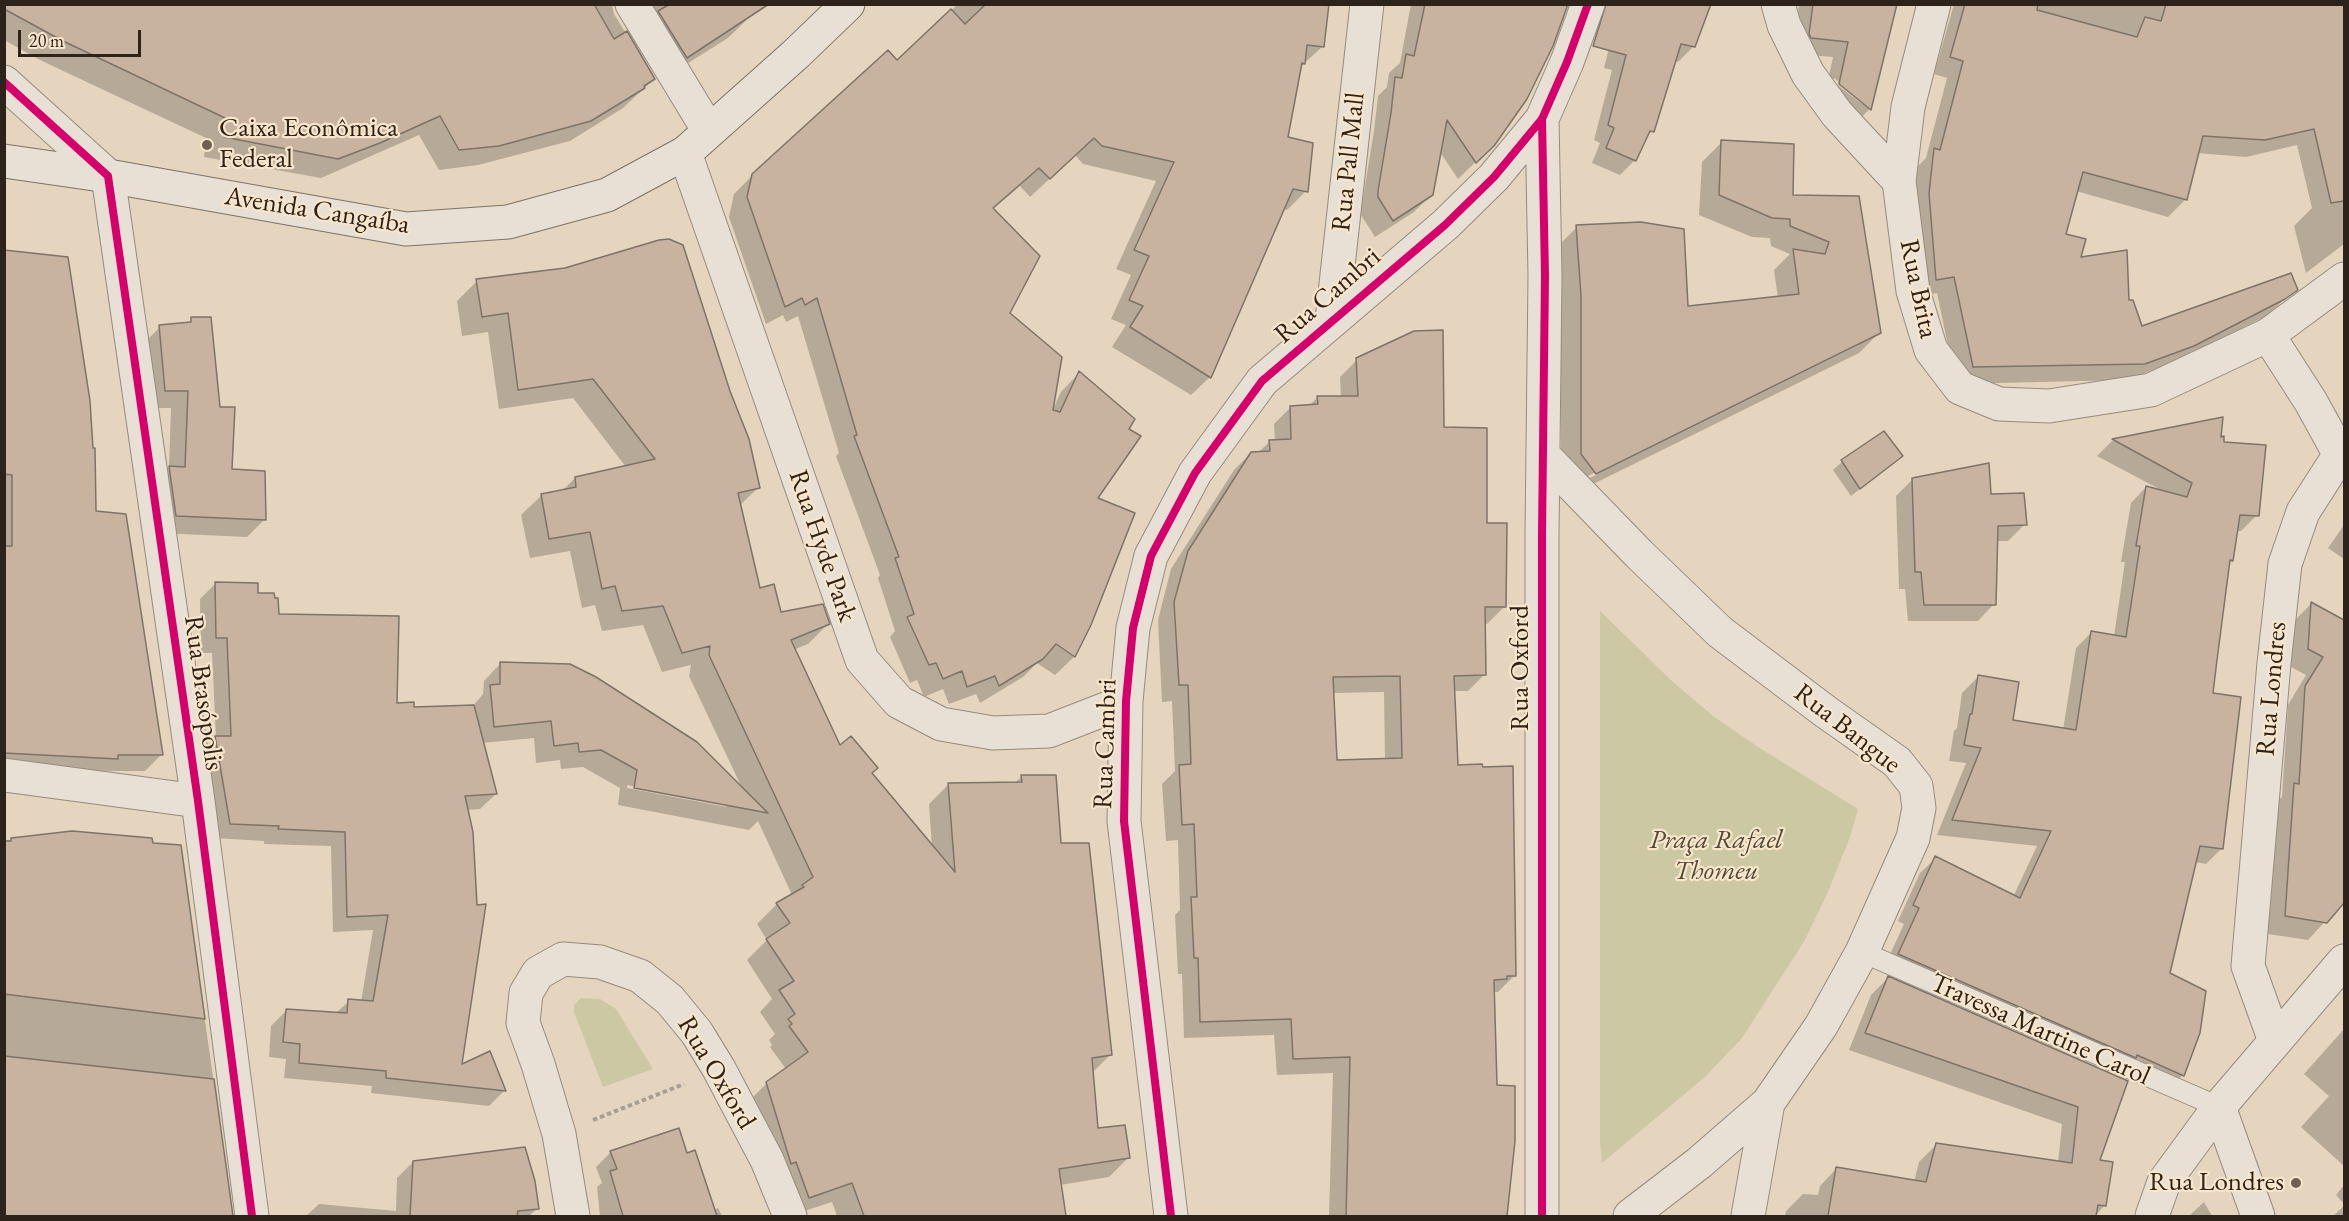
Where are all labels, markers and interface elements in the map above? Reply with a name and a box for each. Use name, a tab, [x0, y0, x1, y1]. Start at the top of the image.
scale bar	[21, 18, 144, 56]
text: 20 m	[29, 29, 64, 52]
street label: Rua Pall Mall	[1326, 91, 1372, 233]
place label: Caixa Econômica Federal	[219, 113, 398, 176]
marker: Caixa Econômica Federal	[200, 138, 214, 152]
street label: Avenida Cangaíba	[222, 180, 412, 242]
street label: Rua Brita	[1892, 237, 1944, 341]
street label: Rua Cambri	[1268, 241, 1388, 351]
street label: Rua Hyde Park	[781, 466, 863, 626]
street label: Rua Oxford	[1505, 605, 1537, 731]
street label: Rua Brasópolis	[176, 613, 230, 773]
street label: Rua Londres	[2250, 620, 2294, 758]
street label: Rua Bangue	[1787, 677, 1907, 781]
street label: Rua Cambri	[1088, 678, 1124, 810]
park label: Praça Rafael Thomeu	[1649, 825, 1783, 888]
street label: Travessa Martine Carol	[1925, 967, 2155, 1093]
street label: Rua Oxford	[670, 1011, 762, 1135]
place label: Rua Londres	[2149, 1167, 2284, 1199]
marker: Rua Londres	[2289, 1176, 2303, 1190]

